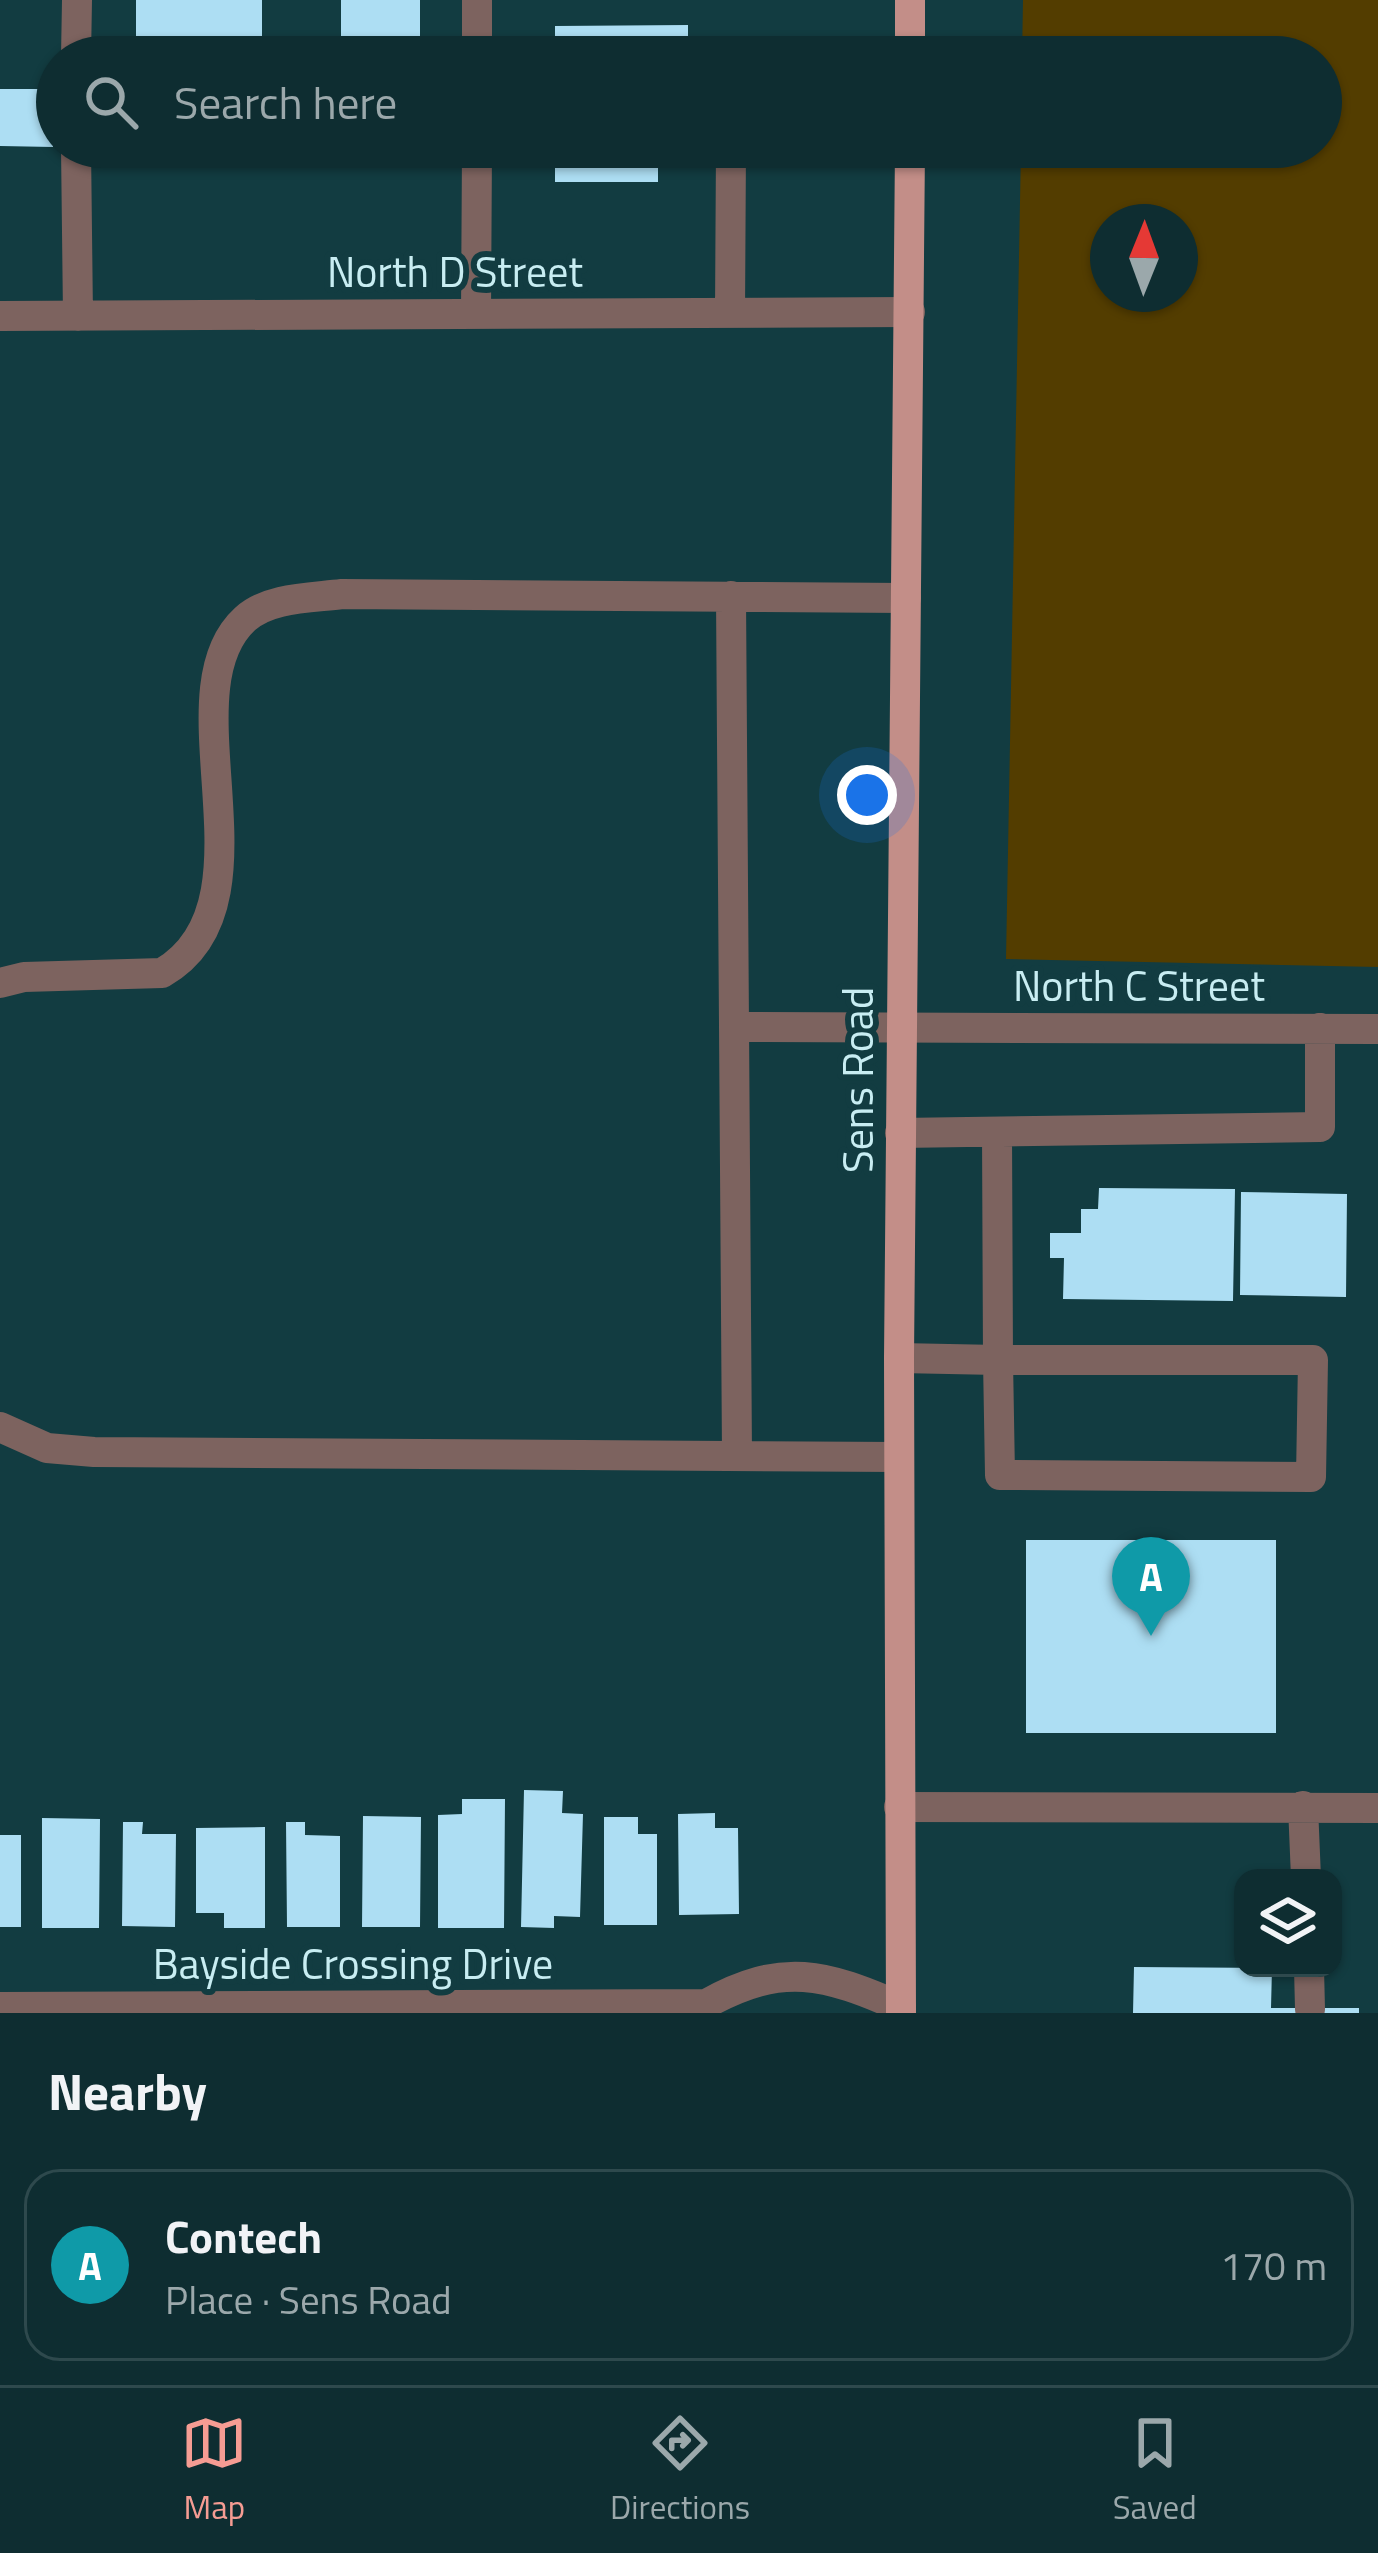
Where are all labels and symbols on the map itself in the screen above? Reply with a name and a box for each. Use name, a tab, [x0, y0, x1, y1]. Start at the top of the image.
north arrow	[1090, 204, 1198, 312]
street label: North D Street	[327, 239, 583, 303]
your location	[837, 765, 897, 825]
street label: North C Street	[1013, 953, 1265, 1017]
street label: Sens Road	[825, 987, 889, 1173]
pin: A	[1112, 1537, 1190, 1636]
street label: Bayside Crossing Drive	[153, 1931, 553, 1995]

